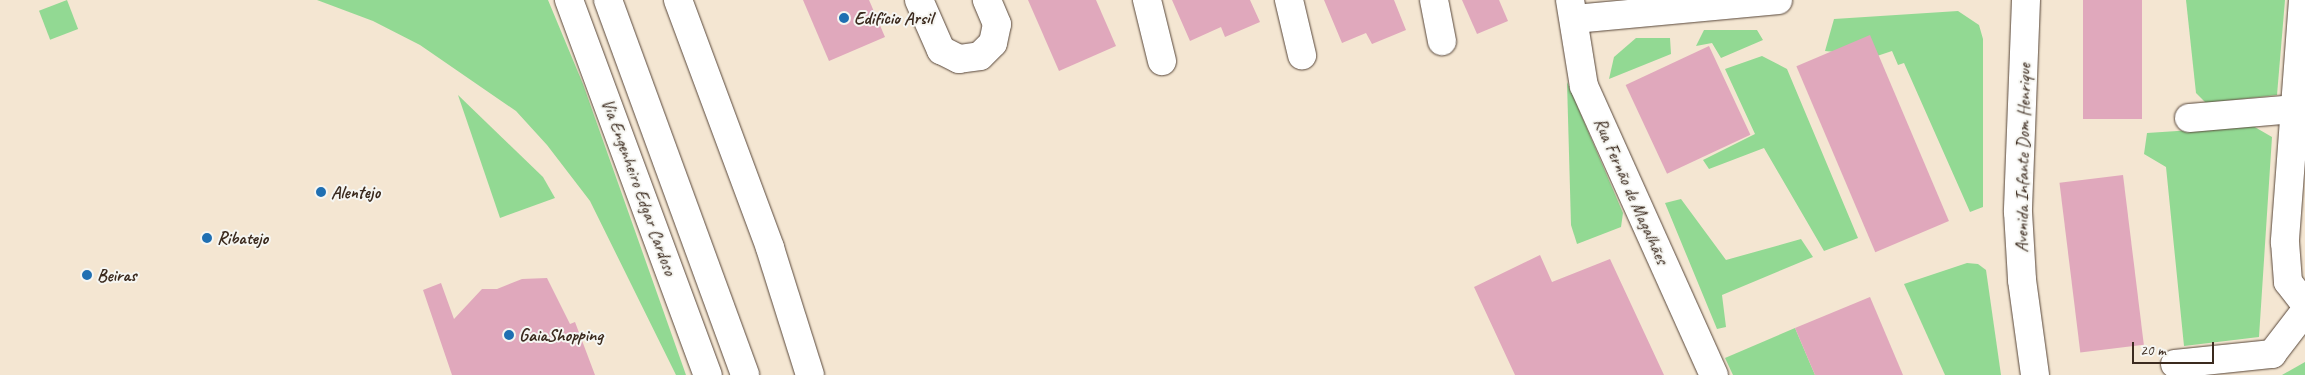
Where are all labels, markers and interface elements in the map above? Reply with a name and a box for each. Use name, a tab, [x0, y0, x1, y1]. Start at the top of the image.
place label: Edifício Arsil	[854, 7, 933, 29]
marker: Edifício Arsil	[838, 12, 850, 24]
street label: Avenida Infante Dom Henrique	[2011, 64, 2035, 252]
street label: Via Engenheiro Edgar Cardoso	[597, 95, 681, 279]
street label: Rua Fernão de Magalhães	[1589, 115, 1673, 267]
place label: Alentejo	[331, 181, 380, 203]
marker: Alentejo	[315, 186, 327, 198]
place label: Ribatejo	[217, 227, 268, 249]
marker: Ribatejo	[201, 232, 213, 244]
place label: Beiras	[97, 264, 136, 286]
marker: Beiras	[81, 269, 93, 281]
place label: GaiaShopping	[519, 324, 603, 346]
marker: GaiaShopping	[503, 329, 515, 341]
scale bar	[2135, 332, 2218, 364]
text: 20 m	[2140, 341, 2166, 360]

